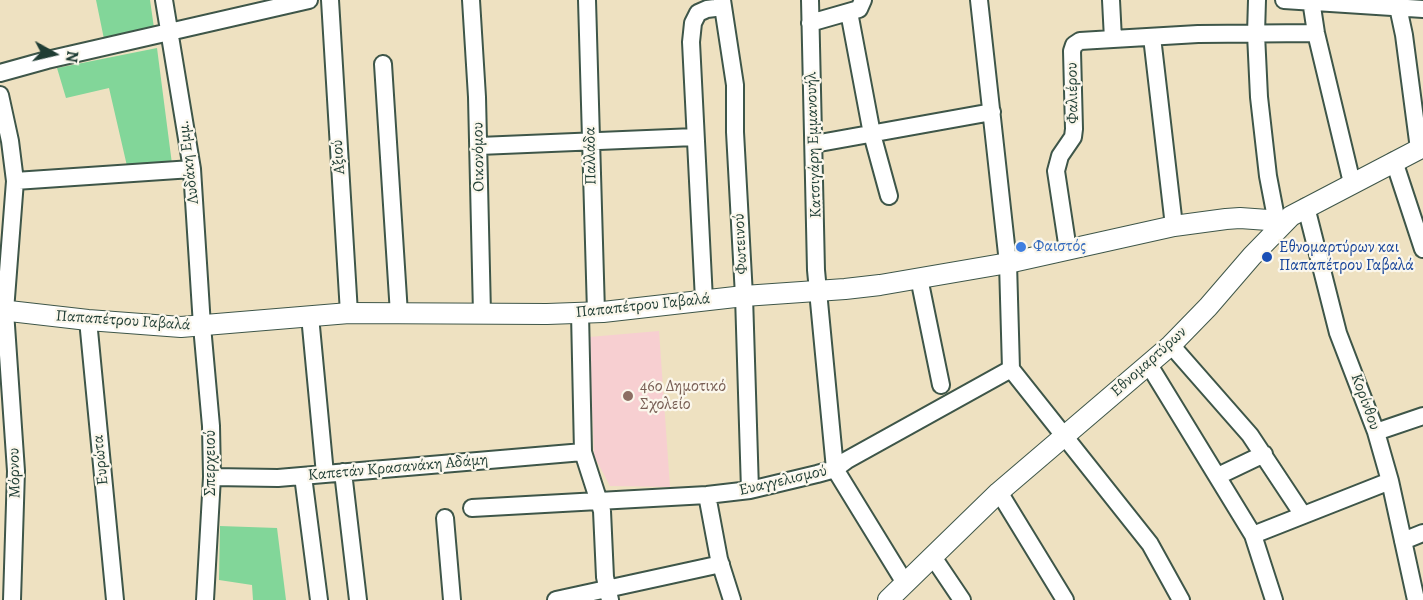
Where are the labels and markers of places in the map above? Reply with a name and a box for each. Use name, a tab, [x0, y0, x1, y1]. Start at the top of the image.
place label: Φαιστός	[1033, 237, 1086, 257]
place label: Εθνομαρτύρων και Παπαπέτρου Γαβαλά	[1279, 238, 1414, 276]
marker: Φαιστός	[1014, 240, 1028, 254]
marker: Εθνομαρτύρων και Παπαπέτρου Γαβαλά	[1260, 250, 1274, 264]
place label: 46ο Δημοτικό Σχολείο	[640, 377, 726, 415]
marker: 46ο Δημοτικό Σχολείο	[621, 389, 635, 403]

